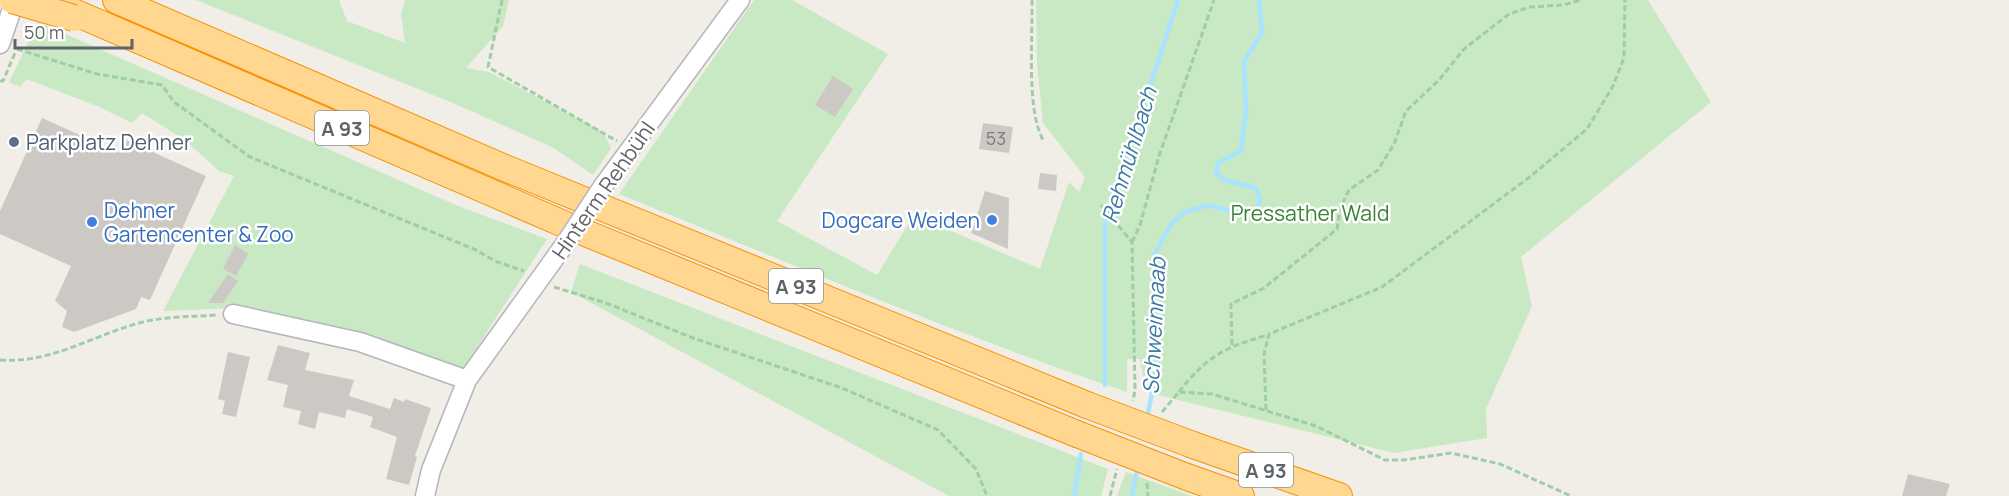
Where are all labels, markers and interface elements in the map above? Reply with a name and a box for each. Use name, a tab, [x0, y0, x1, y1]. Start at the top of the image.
scale bar	[15, 12, 132, 50]
text: 50 m	[24, 20, 64, 44]
water label: Rehmühlbach	[1094, 83, 1164, 226]
road number: A 93	[315, 111, 369, 145]
street label: Hinterm Rehbühl	[545, 116, 661, 264]
house number: 53	[986, 126, 1006, 150]
place label: Parkplatz Dehner	[26, 128, 192, 156]
marker: Parkplatz Dehner	[7, 135, 21, 149]
place label: Dehner Gartencenter & Zoo	[104, 196, 294, 248]
park label: Pressather Wald	[1231, 199, 1389, 227]
place label: Dogcare Weiden	[822, 206, 980, 234]
marker: Dogcare Weiden	[985, 213, 999, 227]
marker: Dehner Gartencenter & Zoo	[85, 215, 99, 229]
water label: Schweinnaab	[1135, 255, 1173, 395]
road number: A 93	[769, 269, 823, 303]
road number: A 93	[1239, 453, 1293, 487]

